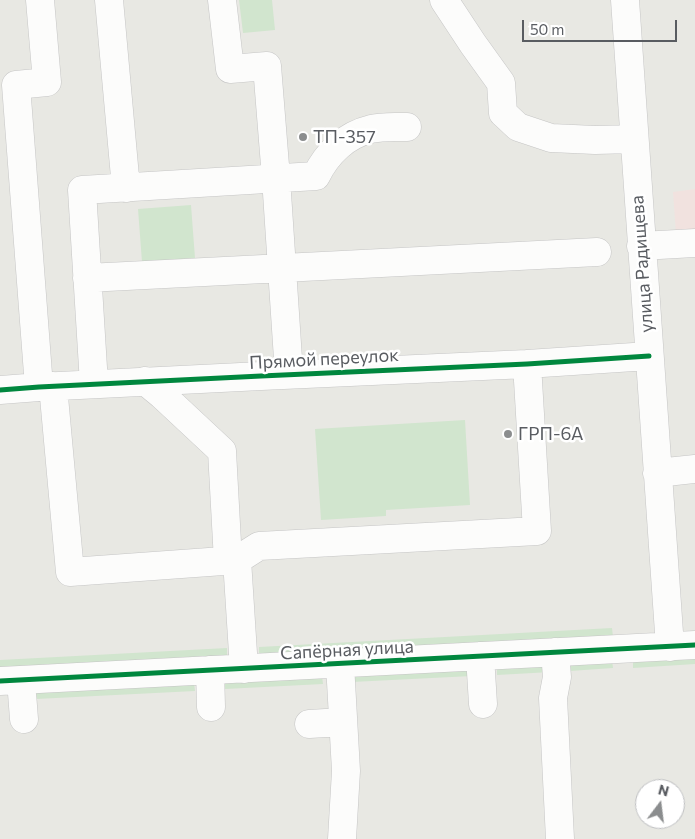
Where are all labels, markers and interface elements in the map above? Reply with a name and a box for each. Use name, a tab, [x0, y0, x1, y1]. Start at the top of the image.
scale bar	[525, 10, 680, 42]
text: 50 m	[530, 20, 564, 38]
place label: ТП-357	[313, 126, 376, 148]
marker: ТП-357	[297, 131, 309, 143]
street label: улица Радищева	[626, 195, 658, 333]
street label: Прямой переулок	[249, 344, 399, 374]
place label: ГРП-6А	[518, 423, 583, 445]
marker: ГРП-6А	[502, 428, 514, 440]
street label: Сапёрная улица	[280, 636, 414, 664]
north arrow	[635, 779, 685, 829]
text: N	[656, 780, 671, 800]

